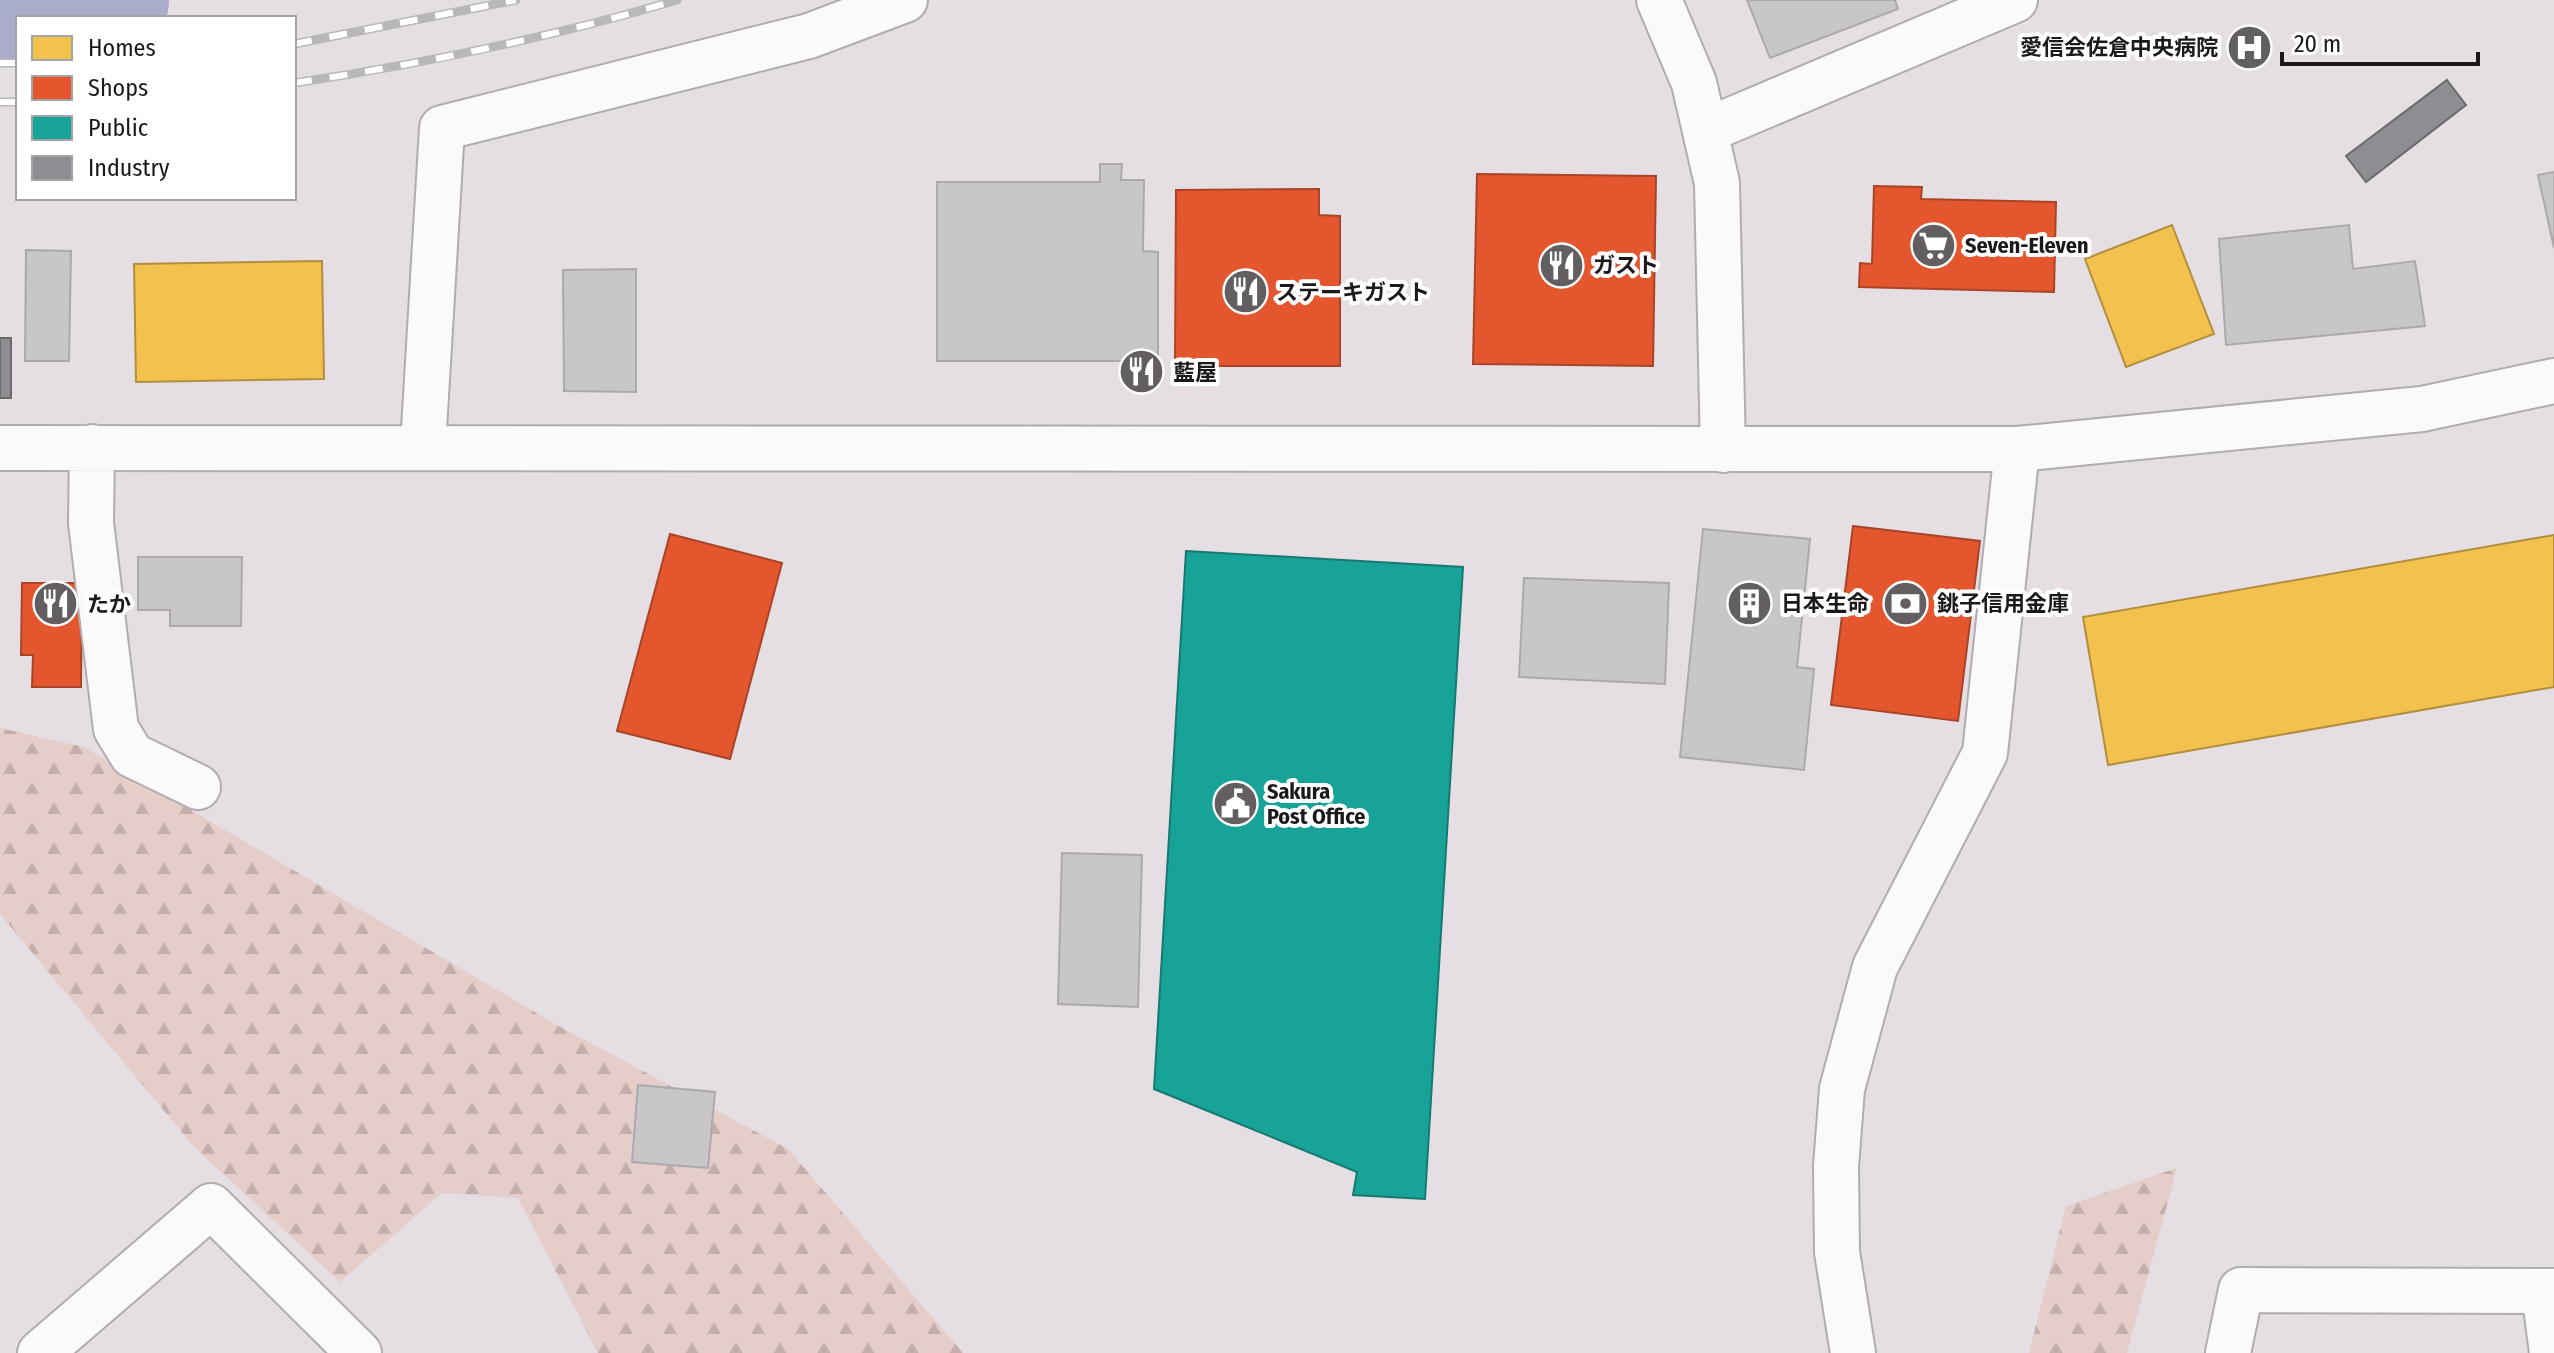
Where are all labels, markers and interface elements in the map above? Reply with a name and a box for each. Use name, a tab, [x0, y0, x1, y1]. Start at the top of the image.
legend	[16, 16, 296, 200]
scale bar	[2282, 16, 2478, 66]
hospital icon: 愛信会佐倉中央病院	[2225, 23, 2273, 71]
text: 20 m	[2294, 30, 2341, 58]
text: Homes	[88, 34, 156, 62]
place label: 愛信会佐倉中央病院	[2020, 34, 2218, 61]
text: Shops	[88, 74, 148, 102]
text: Public	[88, 114, 148, 142]
text: Industry	[88, 154, 170, 182]
supermarket icon: Seven-Eleven	[1910, 221, 1958, 269]
place label: Seven-Eleven	[1965, 232, 2088, 259]
restaurant icon: ガスト	[1538, 241, 1586, 289]
place label: ガスト	[1593, 252, 1659, 279]
restaurant icon: ステーキガスト	[1221, 268, 1269, 316]
place label: ステーキガスト	[1276, 279, 1430, 306]
restaurant icon: 藍屋	[1118, 348, 1166, 396]
place label: 藍屋	[1173, 359, 1217, 386]
building icon: 日本生命	[1726, 579, 1774, 627]
bank icon: 銚子信用金庫	[1882, 579, 1930, 627]
restaurant icon: たか	[32, 580, 80, 628]
place label: 日本生命	[1781, 590, 1869, 617]
place label: 銚子信用金庫	[1937, 590, 2069, 617]
place label: たか	[87, 591, 131, 618]
place label: Sakura Post Office	[1267, 778, 1365, 830]
public building icon: Sakura Post Office	[1212, 780, 1260, 828]

